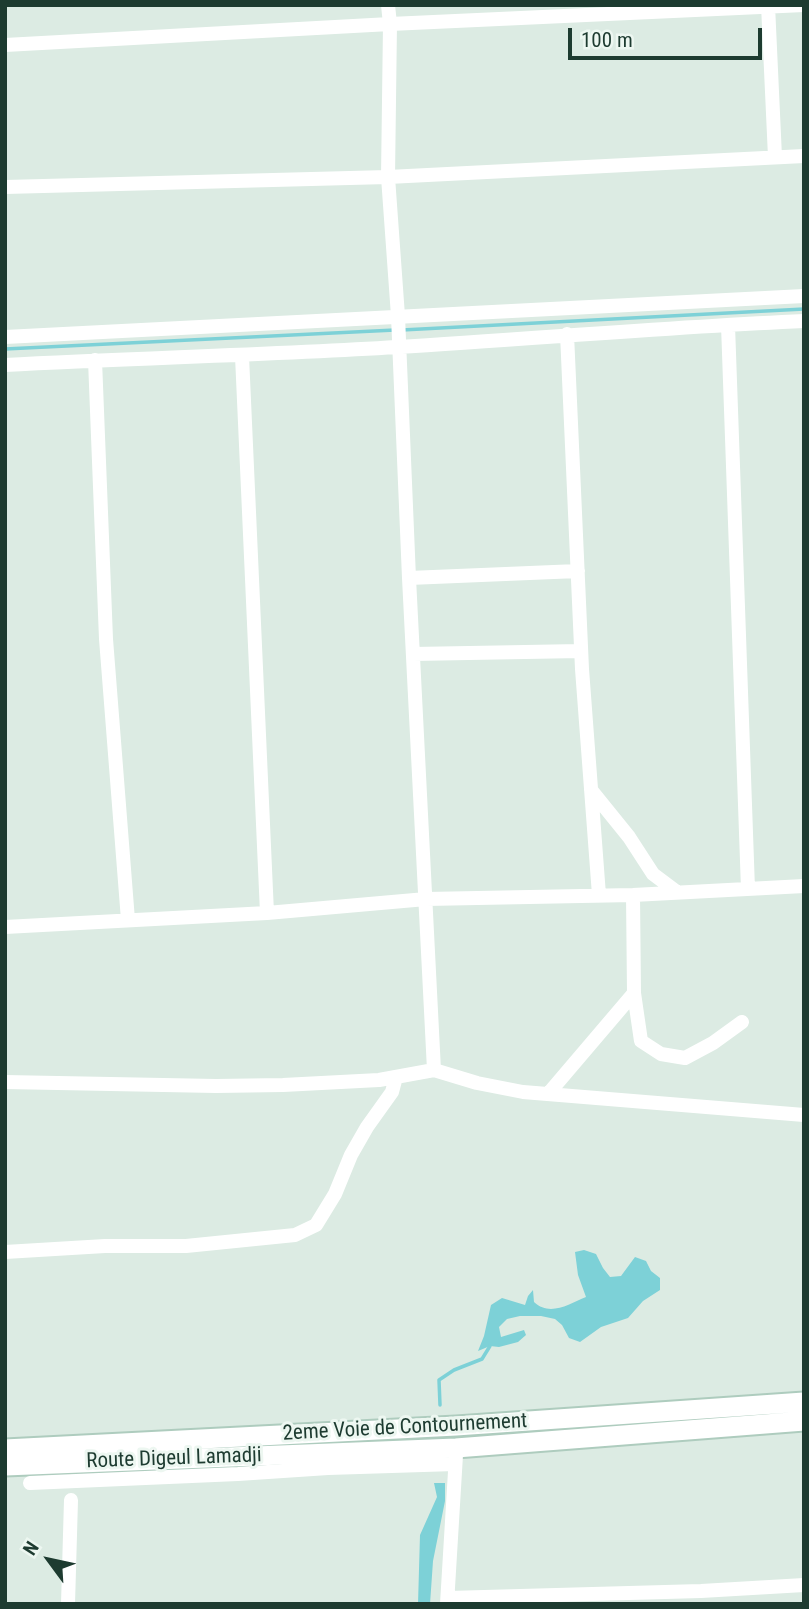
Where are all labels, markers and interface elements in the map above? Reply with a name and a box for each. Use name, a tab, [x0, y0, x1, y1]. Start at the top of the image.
scale bar	[571, 14, 765, 58]
text: 100 m	[581, 28, 633, 52]
street label: 2eme Voie de Contournement	[282, 1409, 528, 1447]
street label: Route Digeul Lamadji	[86, 1443, 262, 1475]
north arrow	[14, 1525, 84, 1595]
text: N	[18, 1537, 44, 1559]

